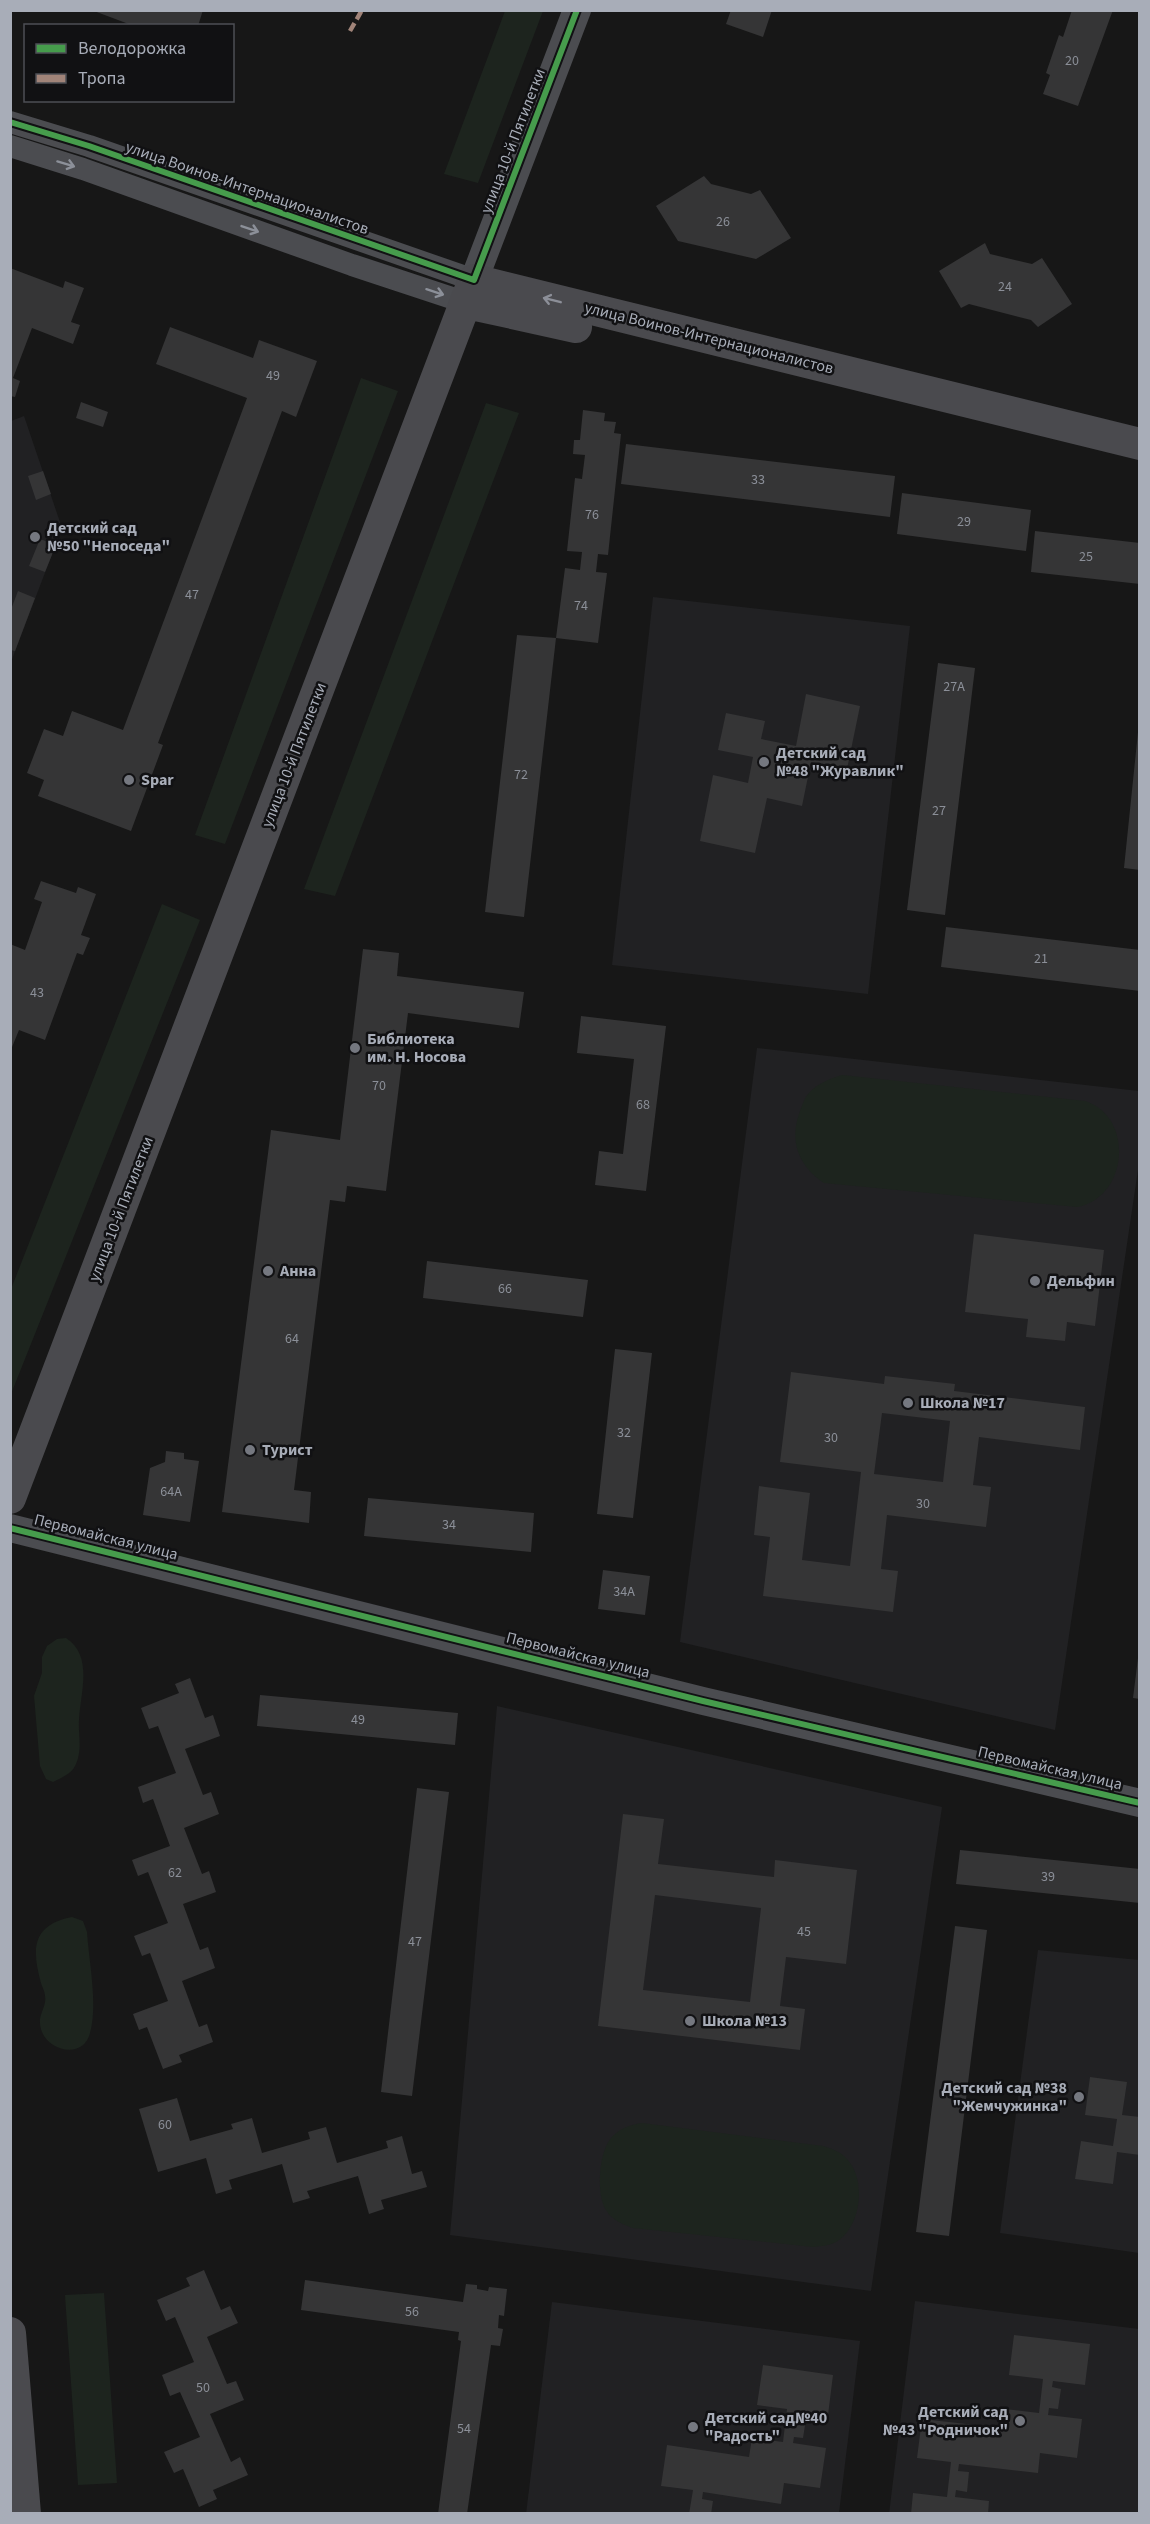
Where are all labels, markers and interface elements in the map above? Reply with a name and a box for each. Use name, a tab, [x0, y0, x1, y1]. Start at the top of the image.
legend	[24, 24, 234, 102]
text: Велодорожка	[78, 36, 186, 61]
house number: 20	[1065, 51, 1079, 71]
street label: улица 10-й Пятилетки	[475, 65, 551, 217]
text: Тропа	[78, 66, 126, 91]
street label: улица Воинов-Интернационалистов	[122, 136, 372, 240]
one-way arrow	[56, 159, 75, 170]
house number: 26	[716, 212, 730, 232]
one-way arrow	[240, 225, 259, 236]
house number: 24	[998, 277, 1012, 297]
one-way arrow	[425, 287, 444, 298]
one-way arrow	[543, 293, 562, 305]
street label: улица Воинов-Интернационалистов	[582, 296, 836, 380]
house number: 49	[266, 366, 280, 386]
house number: 33	[751, 470, 765, 490]
house number: 76	[585, 505, 599, 525]
house number: 29	[957, 512, 971, 532]
place label: Детский сад №50 "Непоседа"	[47, 517, 170, 557]
marker: Детский сад №50 "Непоседа"	[28, 530, 42, 544]
house number: 25	[1079, 547, 1093, 567]
house number: 47	[185, 585, 199, 605]
house number: 74	[574, 596, 588, 616]
house number: 27А	[943, 677, 965, 697]
street label: улица 10-й Пятилетки	[256, 679, 332, 831]
place label: Детский сад №48 "Журавлик"	[776, 742, 904, 782]
marker: Детский сад №48 "Журавлик"	[757, 755, 771, 769]
house number: 72	[514, 765, 528, 785]
place label: Spar	[141, 769, 174, 791]
marker: Spar	[122, 773, 136, 787]
house number: 27	[932, 801, 946, 821]
house number: 21	[1034, 949, 1048, 969]
house number: 43	[30, 983, 44, 1003]
place label: Библиотека им. Н. Носова	[367, 1028, 466, 1068]
marker: Библиотека им. Н. Носова	[348, 1041, 362, 1055]
house number: 70	[372, 1076, 386, 1096]
house number: 68	[636, 1095, 650, 1115]
street label: улица 10-й Пятилетки	[83, 1133, 159, 1285]
place label: Анна	[279, 1260, 316, 1282]
marker: Анна	[261, 1264, 275, 1278]
place label: Дельфин	[1047, 1270, 1115, 1292]
marker: Дельфин	[1028, 1274, 1042, 1288]
house number: 66	[498, 1279, 512, 1299]
house number: 64	[285, 1329, 299, 1349]
place label: Школа №17	[920, 1392, 1005, 1414]
marker: Школа №17	[901, 1396, 915, 1410]
house number: 32	[617, 1423, 631, 1443]
house number: 30	[824, 1428, 838, 1448]
place label: Турист	[262, 1439, 313, 1461]
marker: Турист	[243, 1443, 257, 1457]
house number: 64А	[160, 1482, 182, 1502]
house number: 30	[916, 1494, 930, 1514]
street label: Первомайская улица	[32, 1508, 180, 1566]
house number: 34	[442, 1515, 456, 1535]
house number: 34А	[613, 1582, 635, 1602]
street label: Первомайская улица	[504, 1626, 652, 1684]
house number: 49	[351, 1710, 365, 1730]
street label: Первомайская улица	[976, 1741, 1124, 1795]
house number: 62	[168, 1863, 182, 1883]
house number: 39	[1041, 1867, 1055, 1887]
house number: 45	[797, 1922, 811, 1942]
house number: 47	[408, 1932, 422, 1952]
place label: Школа №13	[702, 2010, 787, 2032]
marker: Школа №13	[683, 2014, 697, 2028]
place label: Детский сад №38 "Жемчужинка"	[942, 2077, 1067, 2117]
marker: Детский сад №38 "Жемчужинка"	[1072, 2090, 1086, 2104]
house number: 60	[158, 2115, 172, 2135]
house number: 56	[405, 2302, 419, 2322]
house number: 50	[196, 2378, 210, 2398]
place label: Детский сад №43 "Родничок"	[883, 2401, 1009, 2441]
place label: Детский сад№40 "Радость"	[705, 2407, 827, 2447]
marker: Детский сад №43 "Родничок"	[1013, 2414, 1027, 2428]
house number: 54	[457, 2419, 471, 2439]
marker: Детский сад№40 "Радость"	[686, 2420, 700, 2434]

